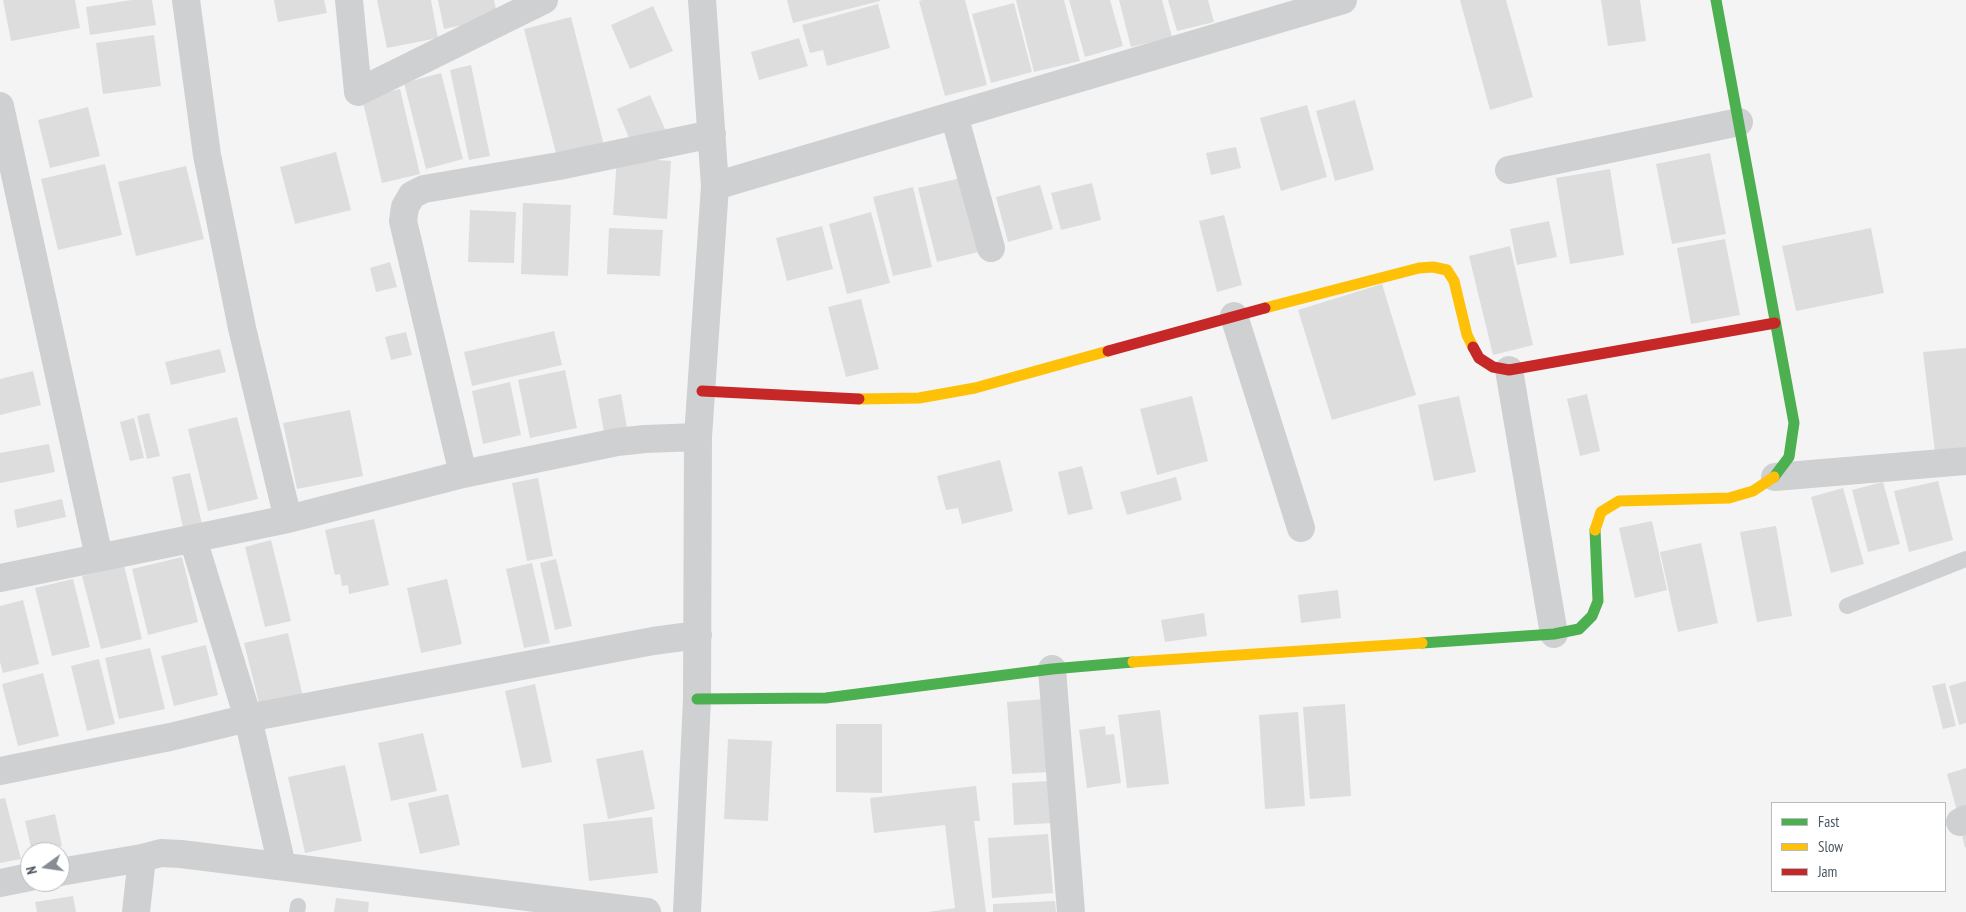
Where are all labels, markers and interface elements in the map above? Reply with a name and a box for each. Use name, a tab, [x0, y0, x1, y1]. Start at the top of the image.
legend	[1771, 802, 1946, 892]
text: Fast	[1818, 812, 1839, 831]
text: Slow	[1818, 837, 1843, 856]
north arrow	[20, 842, 70, 892]
text: Jam	[1818, 862, 1837, 881]
text: N	[22, 865, 41, 876]

